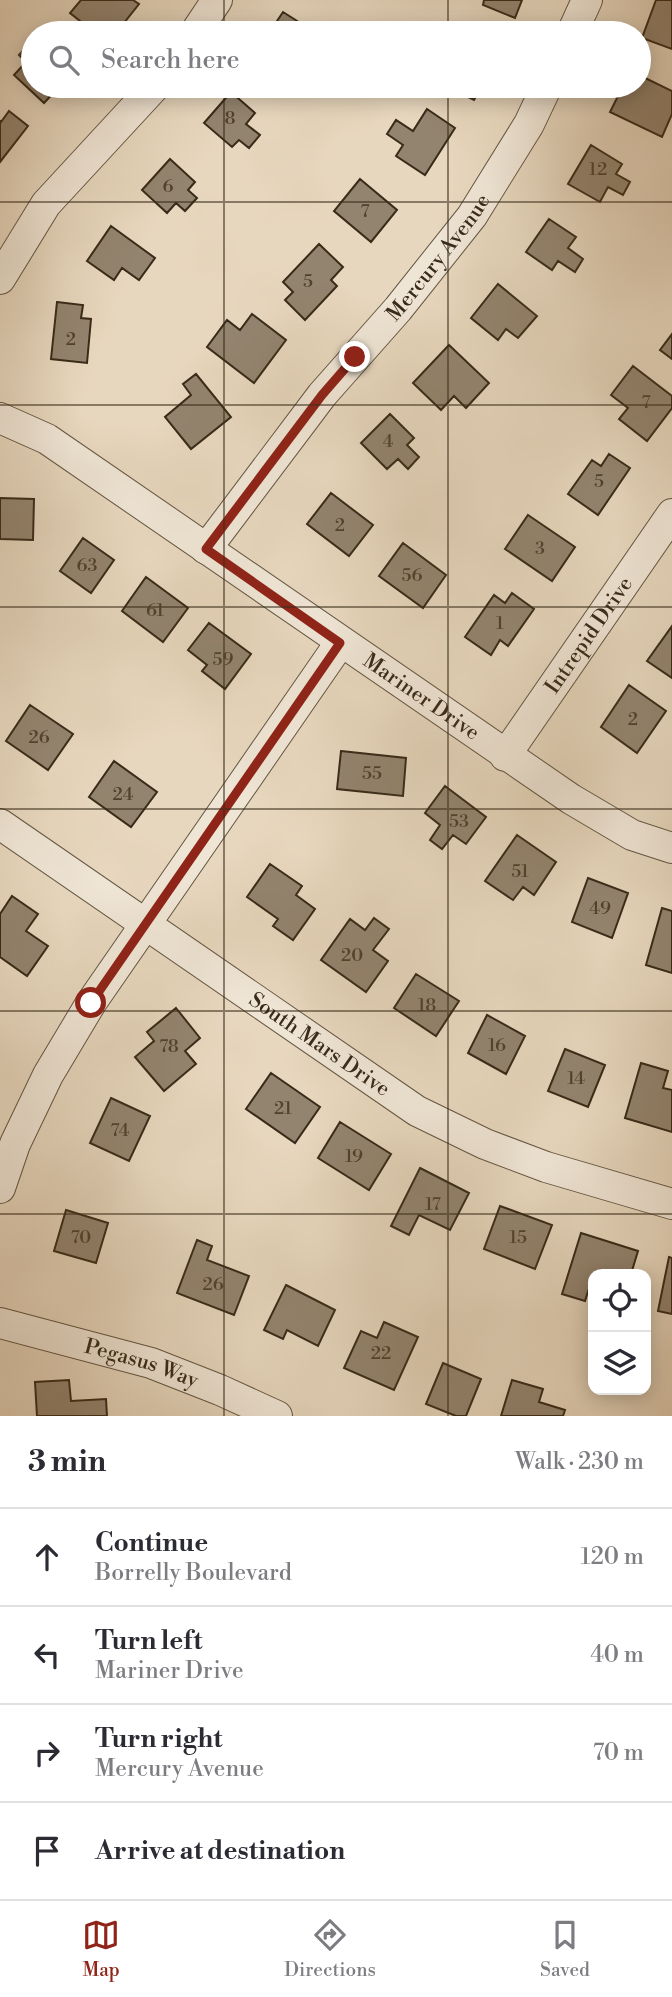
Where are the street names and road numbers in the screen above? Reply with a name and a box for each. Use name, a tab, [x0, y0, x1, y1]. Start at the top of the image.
street label: Mercury Avenue	[381, 190, 496, 327]
street label: Intrepid Drive	[540, 572, 639, 699]
street label: Mariner Drive	[358, 648, 484, 746]
street label: South Mars Drive	[243, 987, 395, 1102]
street label: Pegasus Way	[81, 1334, 203, 1395]

